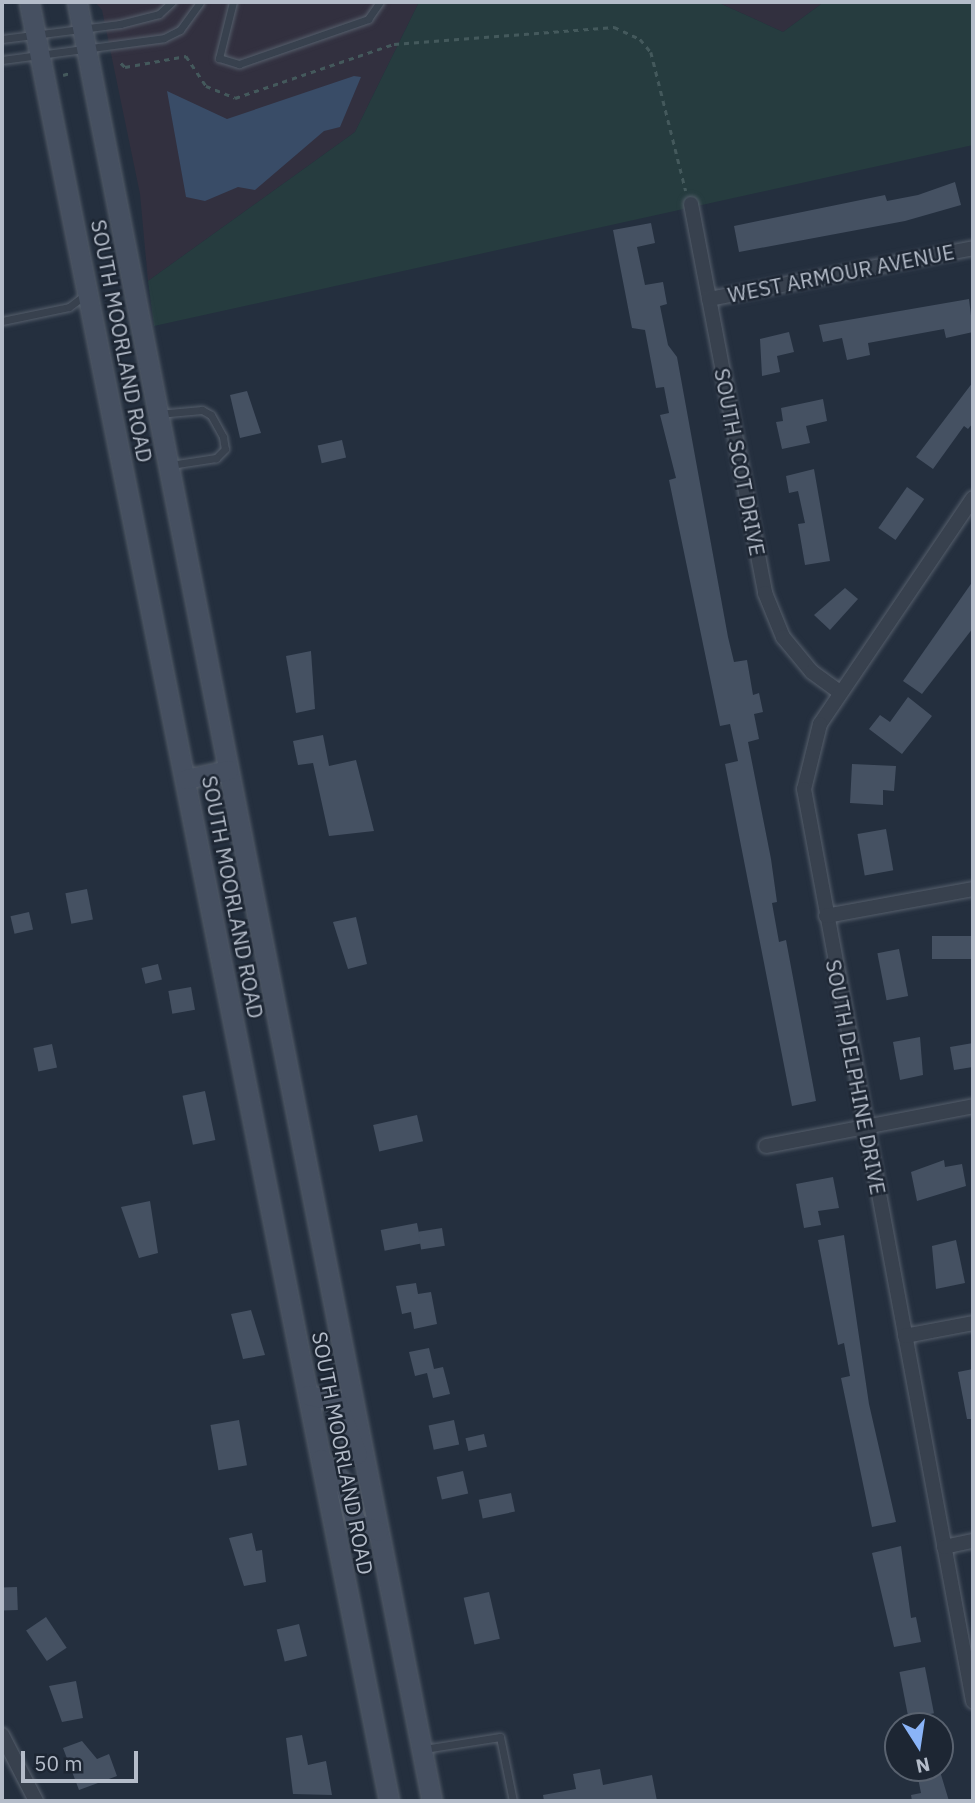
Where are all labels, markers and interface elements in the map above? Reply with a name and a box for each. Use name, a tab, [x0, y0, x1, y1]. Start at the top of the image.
street label: SOUTH MOORLAND ROAD	[86, 217, 158, 465]
street label: WEST ARMOUR AVENUE	[726, 239, 956, 307]
street label: SOUTH SCOT DRIVE	[709, 366, 771, 558]
street label: SOUTH MOORLAND ROAD	[197, 773, 269, 1021]
street label: SOUTH DELPHINE DRIVE	[821, 957, 891, 1197]
street label: SOUTH MOORLAND ROAD	[307, 1329, 379, 1577]
north arrow	[884, 1712, 954, 1782]
scale bar	[24, 1736, 142, 1780]
text: 50 m	[34, 1749, 83, 1777]
text: N	[914, 1752, 932, 1779]

